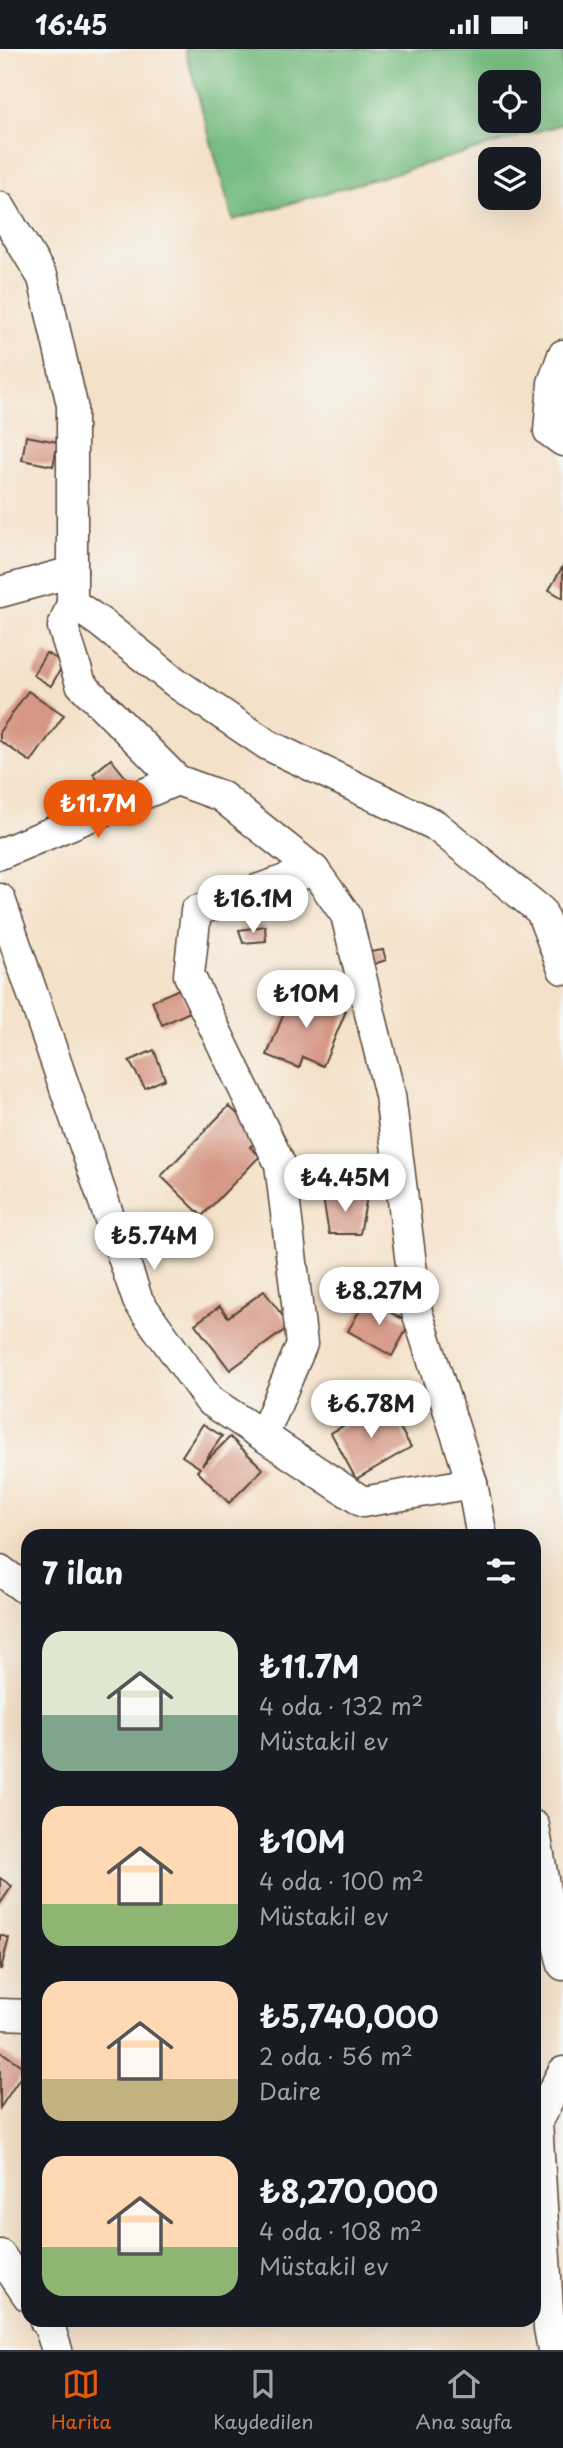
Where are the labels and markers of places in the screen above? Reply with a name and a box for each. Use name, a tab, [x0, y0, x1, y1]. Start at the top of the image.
pin: ₺11.7M	[41, 781, 155, 840]
pin: ₺16.1M	[196, 875, 310, 935]
pin: ₺10M	[265, 971, 347, 1030]
pin: ₺4.45M	[288, 1155, 402, 1214]
pin: ₺5.74M	[97, 1213, 211, 1272]
pin: ₺8.27M	[322, 1267, 436, 1327]
pin: ₺6.78M	[314, 1381, 428, 1440]

